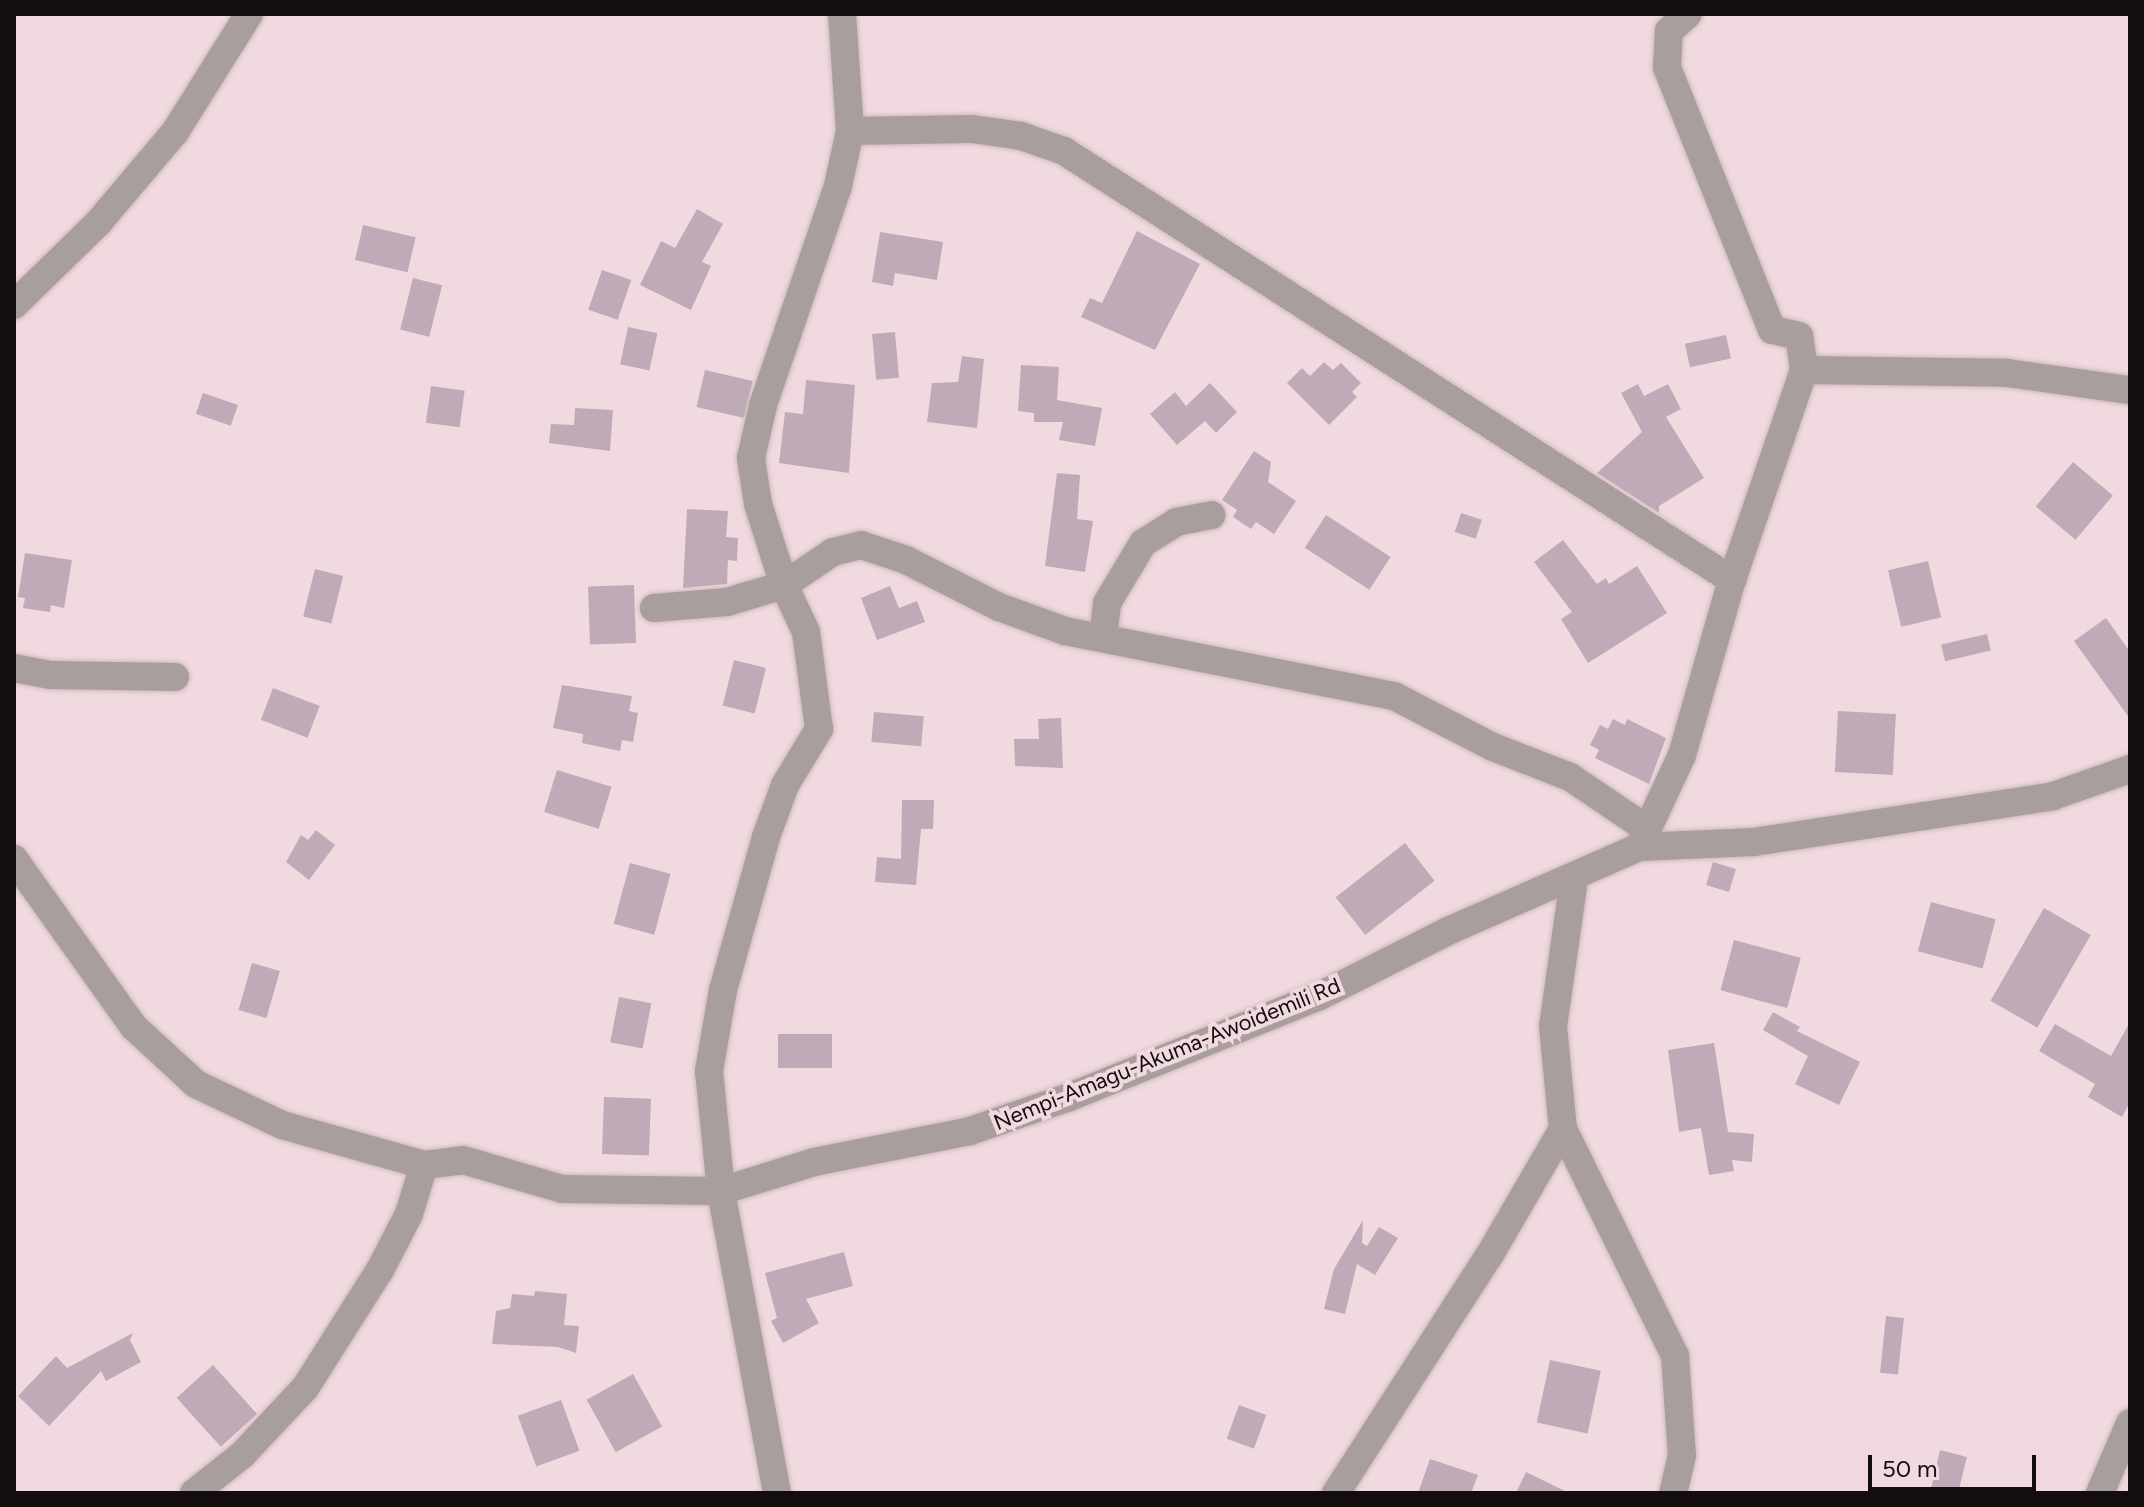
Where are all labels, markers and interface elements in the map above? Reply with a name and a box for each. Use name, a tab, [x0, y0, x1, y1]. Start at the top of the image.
street label: Nempi-Amagu-Akuma-Awoidemili Rd	[990, 972, 1344, 1136]
scale bar	[1872, 1439, 2040, 1489]
text: 50 m	[1882, 1454, 1938, 1483]

